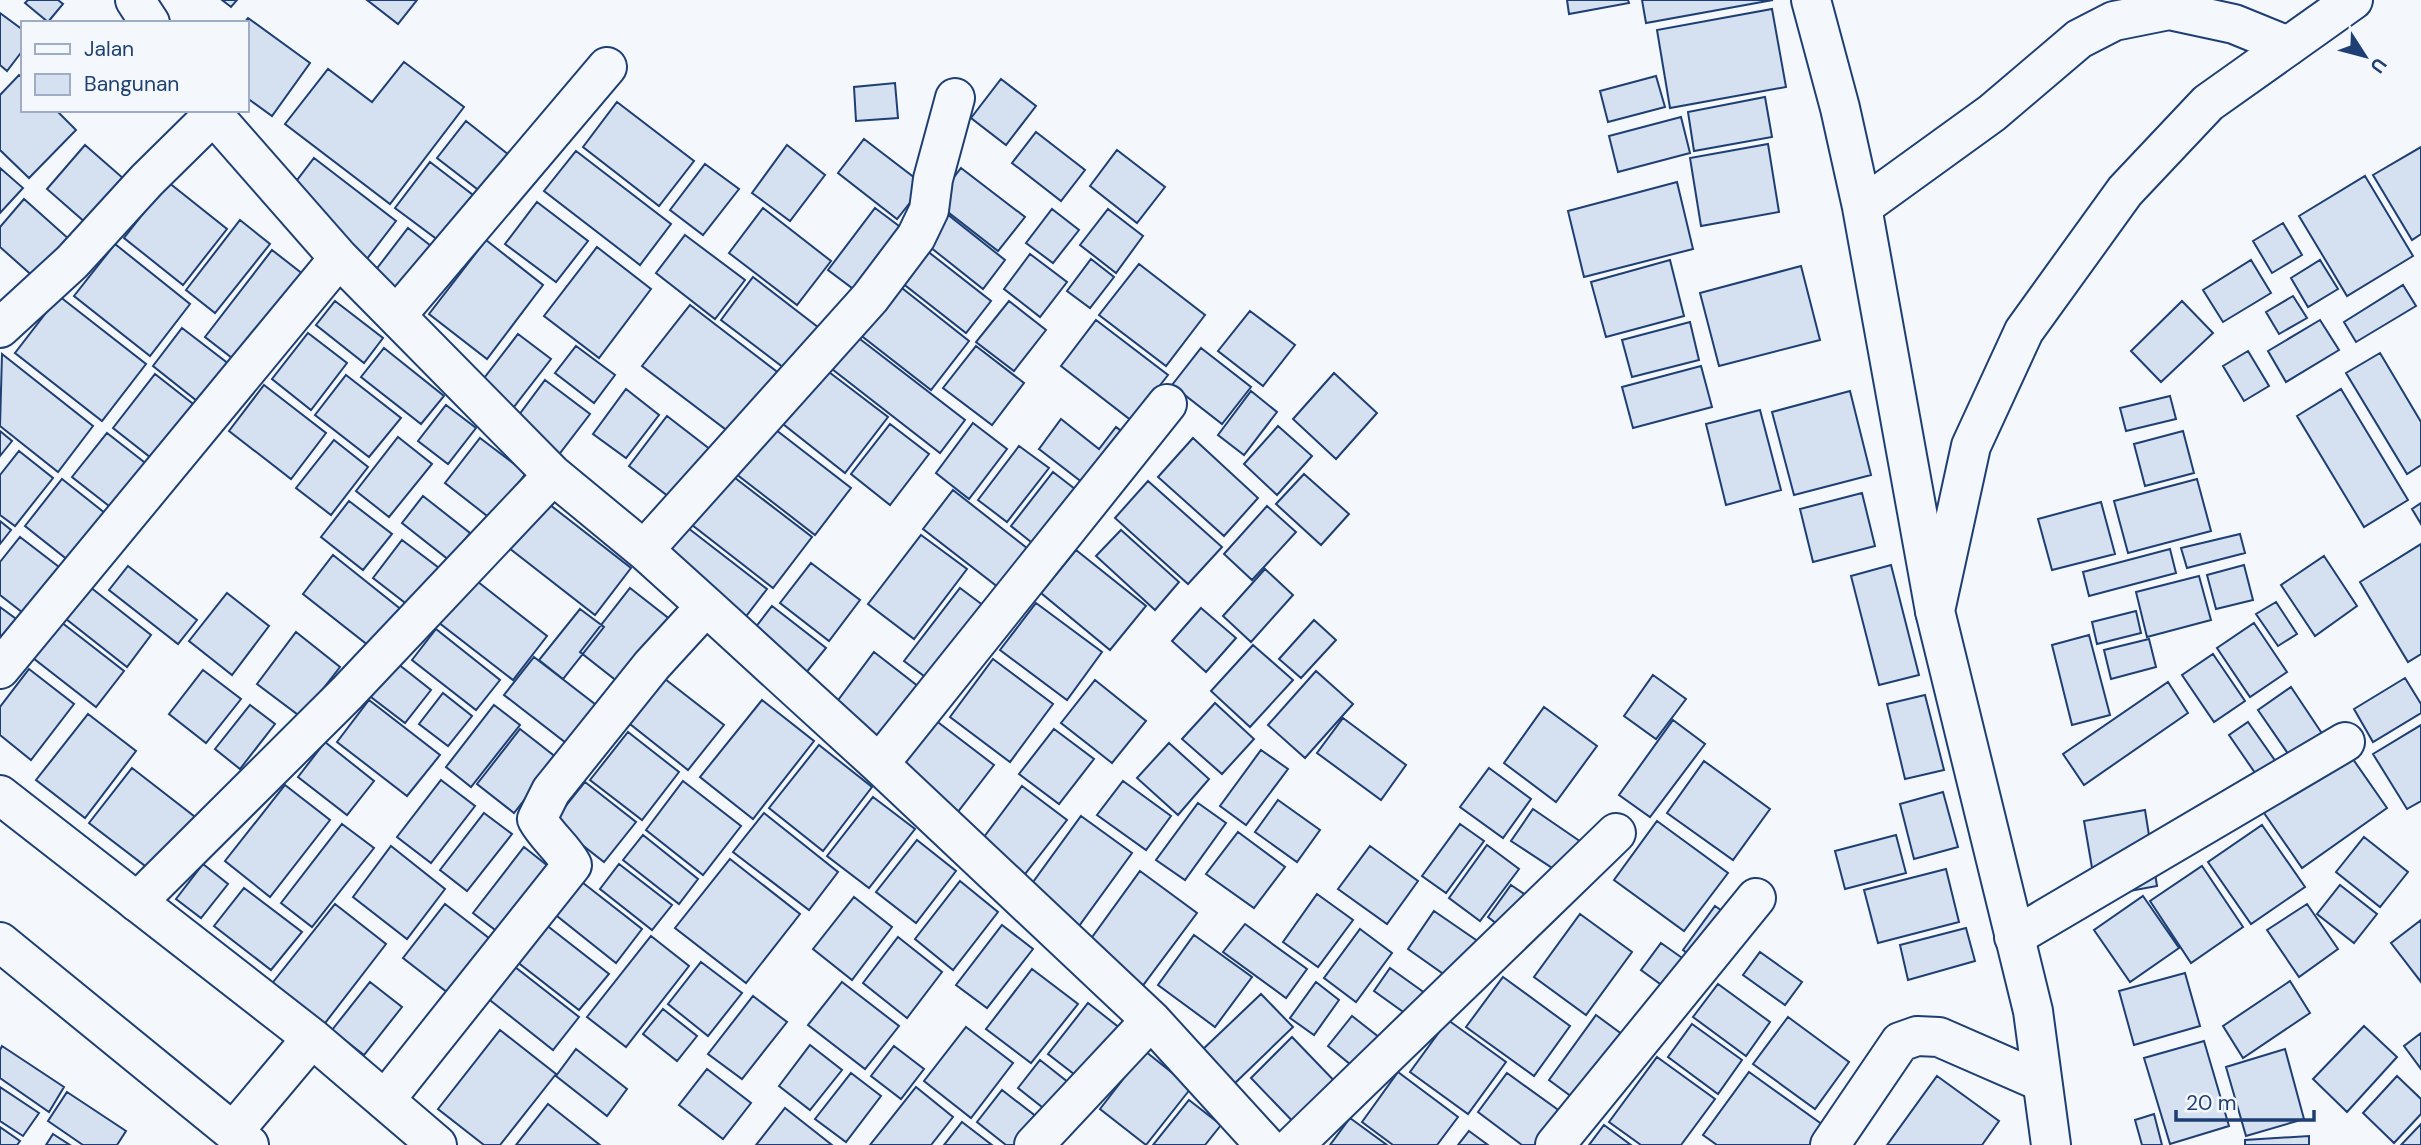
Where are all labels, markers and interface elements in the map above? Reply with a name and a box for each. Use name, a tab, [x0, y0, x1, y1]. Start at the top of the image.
legend	[21, 21, 248, 112]
north arrow	[2330, 21, 2400, 91]
text: Jalan	[84, 35, 134, 63]
text: U	[2364, 53, 2392, 78]
text: Bangunan	[84, 70, 179, 98]
scale bar	[2176, 1078, 2314, 1122]
text: 20 m	[2186, 1089, 2237, 1117]

